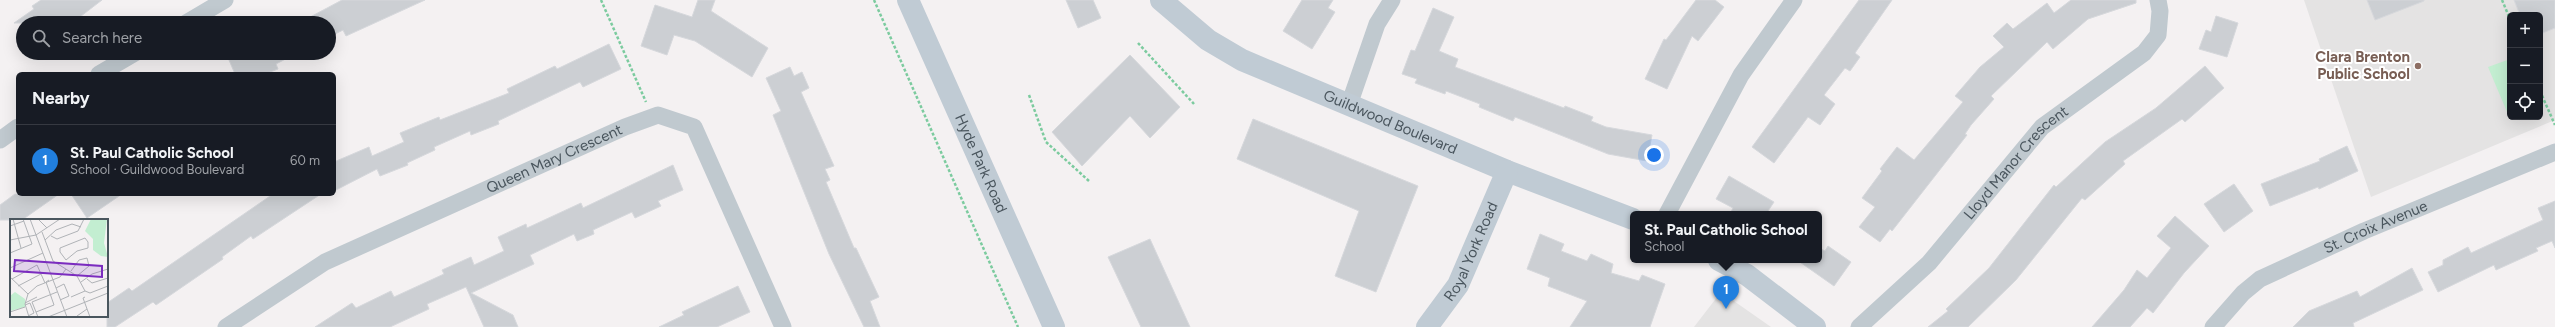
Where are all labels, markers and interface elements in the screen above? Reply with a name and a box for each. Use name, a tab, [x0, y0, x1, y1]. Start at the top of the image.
map controls	[2507, 12, 2543, 120]
button: +	[2507, 12, 2543, 48]
search box	[16, 16, 336, 60]
icon: search	[30, 27, 52, 49]
text: Search here	[62, 29, 142, 47]
place label: Clara Brenton Public School	[2315, 48, 2410, 83]
button: −	[2507, 48, 2543, 84]
marker: Clara Brenton Public School	[2413, 61, 2423, 71]
button: locate	[2507, 84, 2543, 120]
street label: Guildwood Boulevard	[1321, 86, 1460, 158]
text: Nearby	[32, 88, 90, 108]
street label: Lloyd Manor Crescent	[1960, 102, 2072, 223]
street label: Hyde Park Road	[951, 111, 1011, 216]
street label: Queen Mary Crescent	[484, 120, 625, 197]
text: St. Paul Catholic School	[70, 144, 234, 162]
your location	[1644, 145, 1664, 165]
text: 1	[42, 153, 48, 168]
text: 60 m	[290, 153, 320, 168]
text: School · Guildwood Boulevard	[70, 162, 244, 177]
street label: St. Croix Avenue	[2321, 197, 2430, 257]
street label: Royal York Road	[1440, 199, 1502, 305]
popup	[1630, 211, 1822, 263]
inset map	[10, 219, 108, 317]
text: St. Paul Catholic School	[1644, 221, 1808, 239]
text: School	[1644, 239, 1684, 254]
pin: 1	[1713, 276, 1739, 309]

